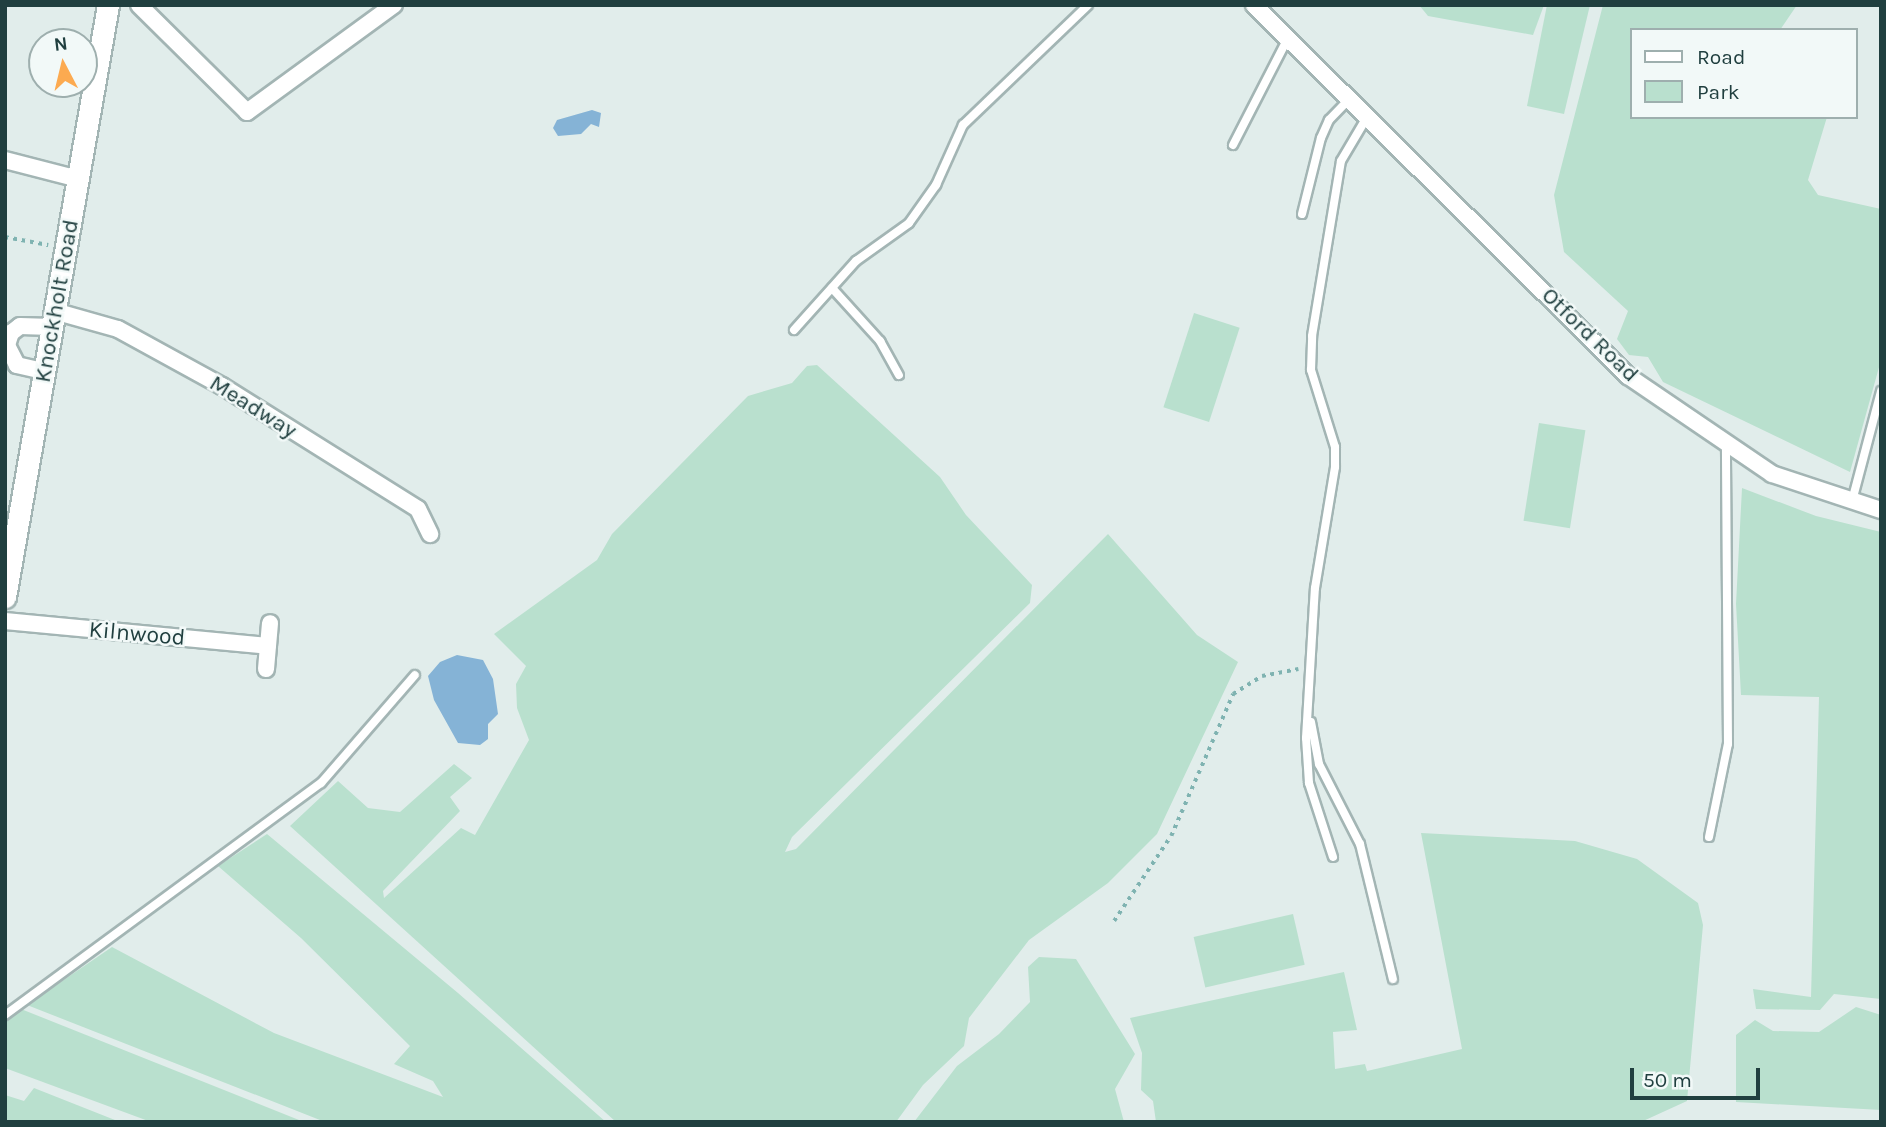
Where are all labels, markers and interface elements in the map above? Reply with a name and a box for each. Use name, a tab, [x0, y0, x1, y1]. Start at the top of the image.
north arrow	[28, 28, 98, 98]
legend	[1630, 28, 1858, 119]
text: N	[53, 32, 69, 56]
text: Road	[1697, 45, 1745, 69]
text: Park	[1697, 80, 1740, 104]
street label: Knockholt Road	[29, 217, 85, 385]
street label: Otford Road	[1536, 282, 1644, 388]
street label: Meadway	[204, 369, 302, 445]
street label: Kilnwood	[88, 616, 186, 652]
scale bar	[1634, 1054, 1764, 1098]
text: 50 m	[1643, 1068, 1692, 1092]

